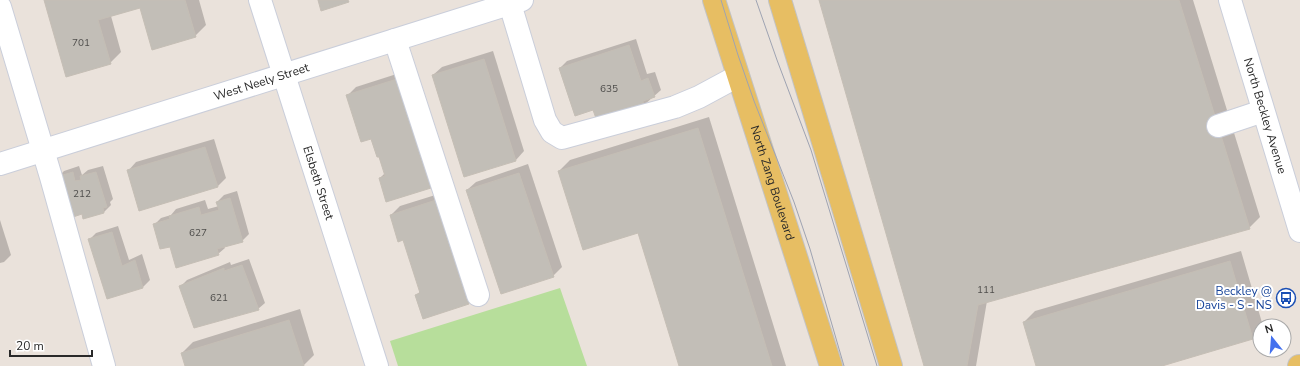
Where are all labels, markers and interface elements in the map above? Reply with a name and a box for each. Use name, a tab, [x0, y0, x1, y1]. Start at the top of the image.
house number: 701	[72, 36, 90, 50]
street label: North Beckley Avenue	[1240, 56, 1290, 176]
street label: West Neely Street	[212, 59, 312, 104]
house number: 635	[600, 82, 618, 96]
street label: North Zang Boulevard	[747, 123, 798, 242]
street label: Elsbeth Street	[299, 144, 338, 223]
house number: 212	[73, 187, 91, 201]
house number: 627	[189, 226, 207, 240]
house number: 111	[977, 283, 995, 297]
place label: Beckley @ Davis - S - NS	[1196, 283, 1272, 313]
bus stop icon: Beckley @ Davis - S - NS	[1275, 287, 1297, 309]
house number: 621	[210, 291, 228, 305]
north arrow	[1252, 318, 1292, 358]
text: N	[1263, 321, 1275, 337]
scale bar	[10, 332, 92, 358]
text: 20 m	[16, 338, 44, 354]

